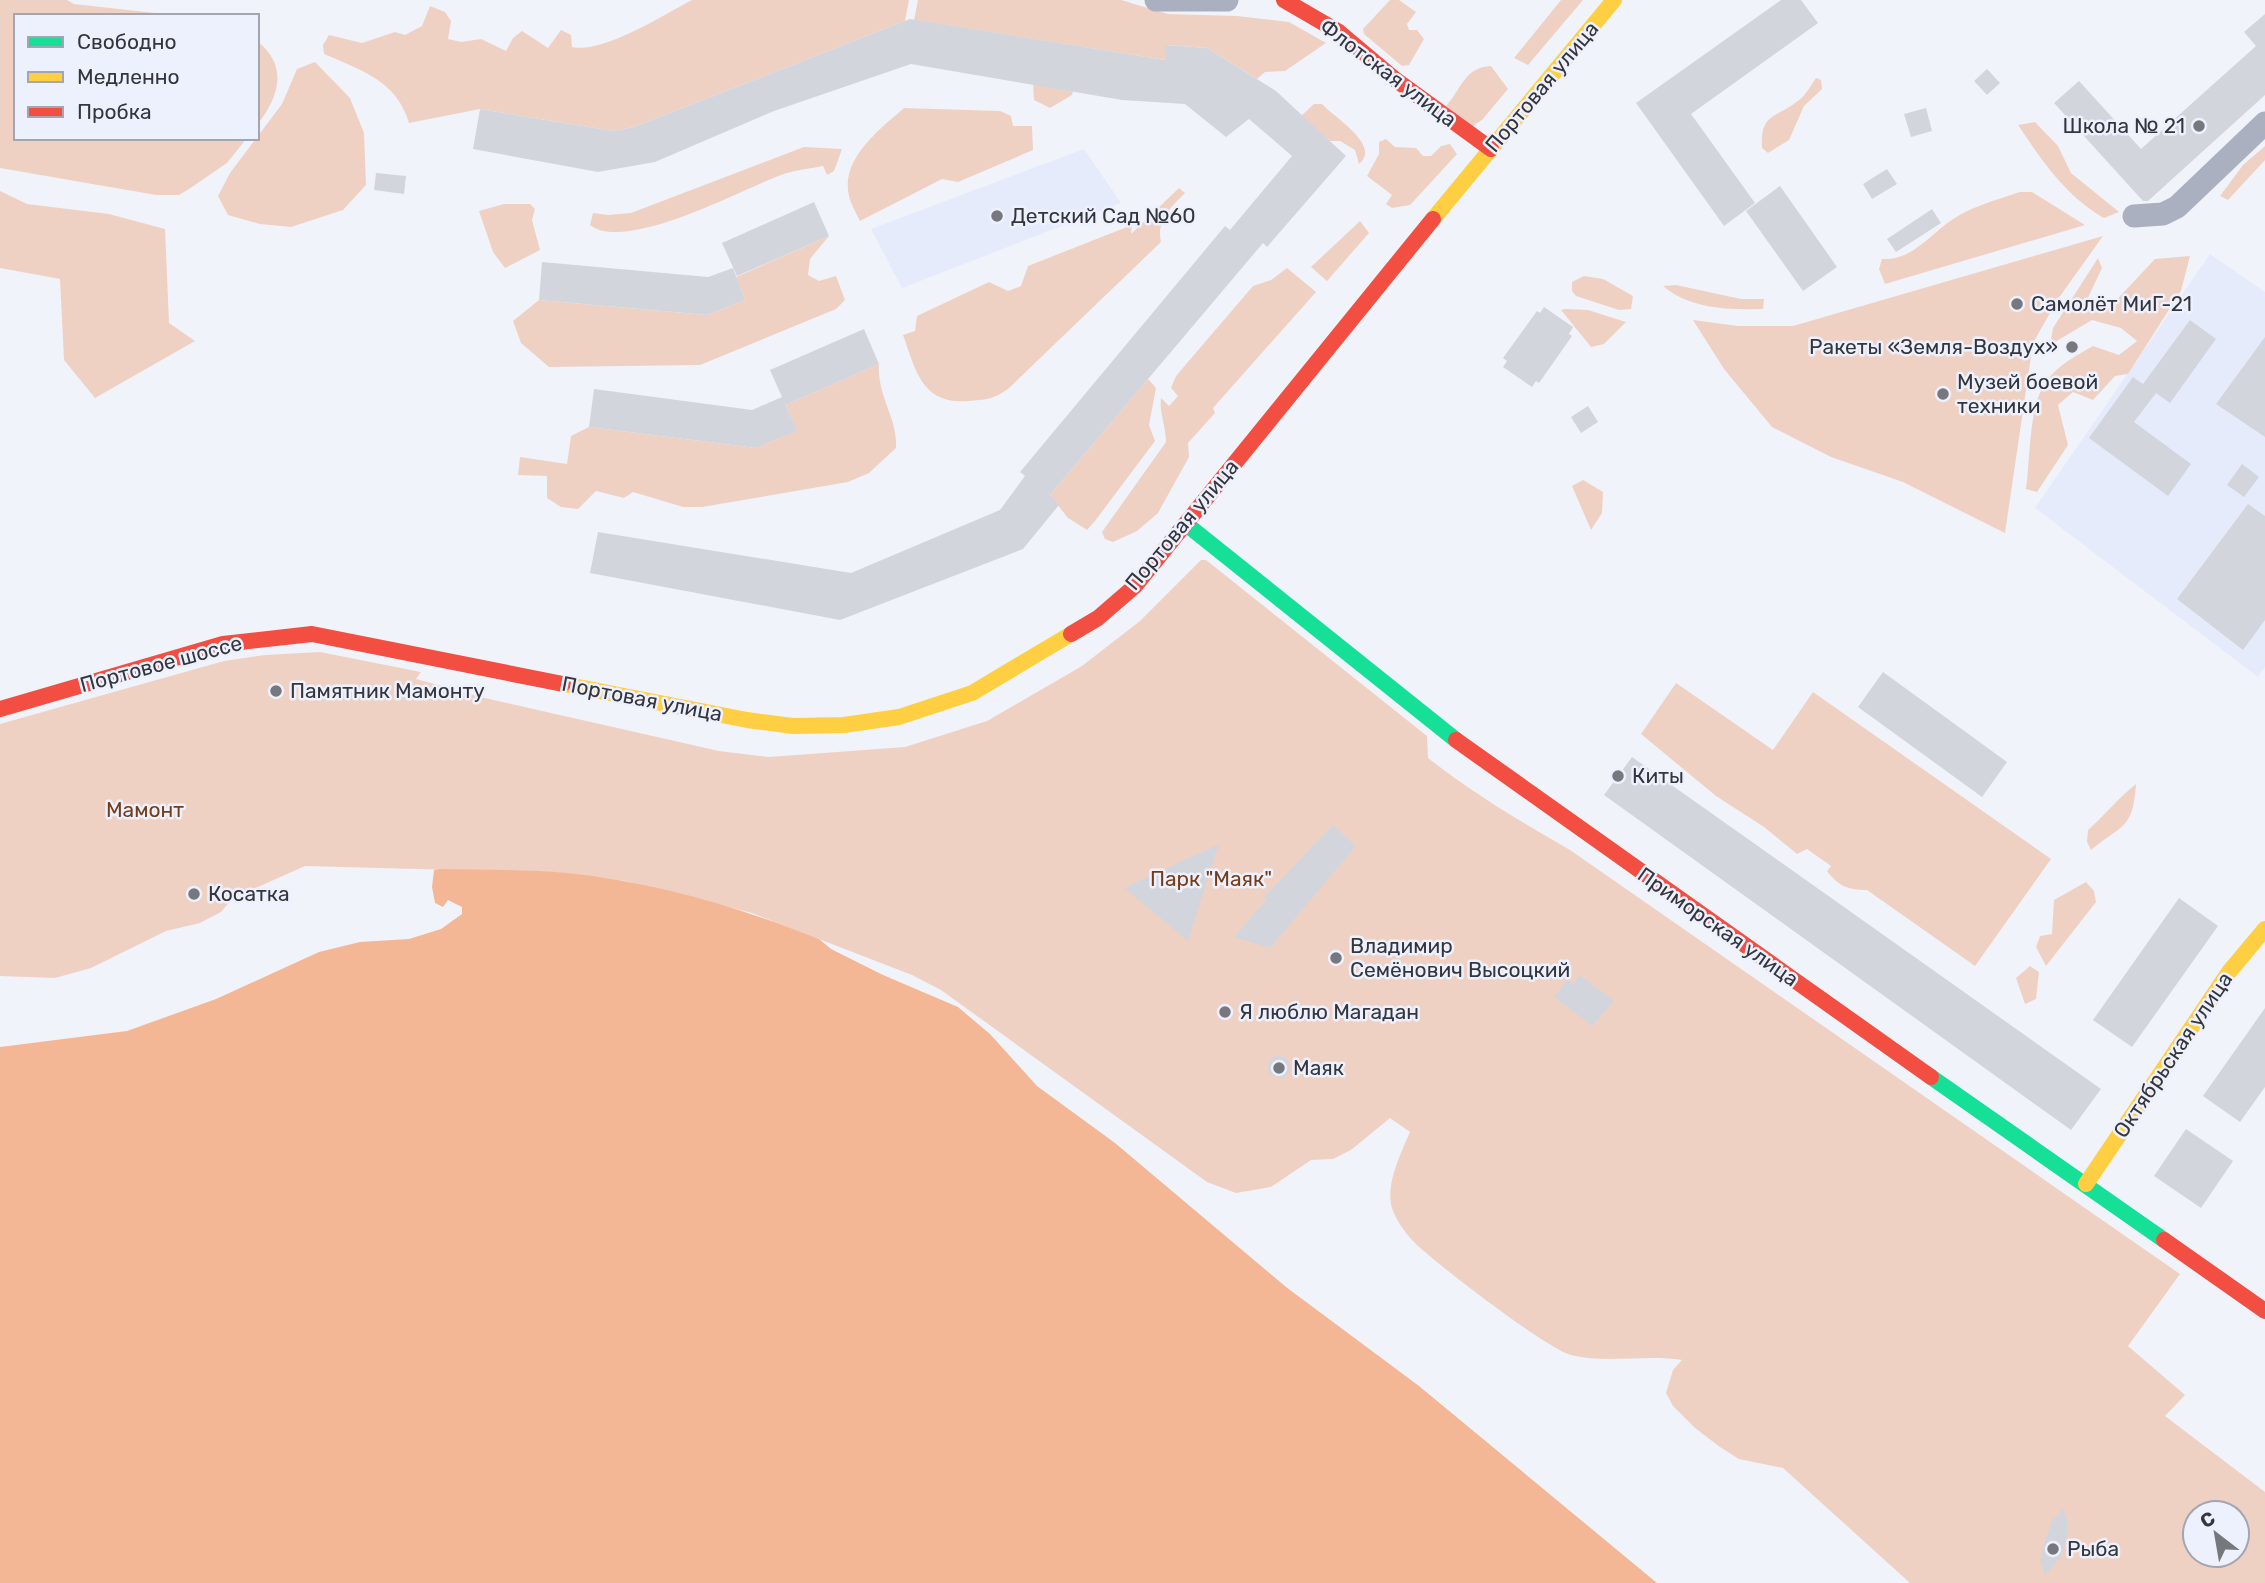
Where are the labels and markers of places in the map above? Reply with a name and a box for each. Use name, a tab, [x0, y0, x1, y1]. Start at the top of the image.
place label: Школа № 21	[2063, 113, 2185, 138]
marker: Школа № 21	[2191, 118, 2207, 134]
place label: Детский Сад №60	[1011, 203, 1196, 228]
marker: Детский Сад №60	[989, 208, 1005, 224]
place label: Самолёт МиГ-21	[2031, 291, 2192, 316]
marker: Самолёт МиГ-21	[2009, 296, 2025, 312]
place label: Ракеты «Земля-Воздух»	[1809, 334, 2058, 359]
marker: Ракеты «Земля-Воздух»	[2064, 339, 2080, 355]
place label: Музей боевой техники	[1957, 369, 2098, 418]
marker: Музей боевой техники	[1935, 386, 1951, 402]
place label: Памятник Мамонту	[290, 678, 485, 703]
marker: Памятник Мамонту	[268, 683, 284, 699]
place label: Киты	[1632, 763, 1684, 788]
marker: Киты	[1610, 768, 1626, 784]
place label: Косатка	[208, 881, 290, 906]
marker: Косатка	[186, 886, 202, 902]
place label: Владимир Семёнович Высоцкий	[1350, 933, 1570, 982]
marker: Владимир Семёнович Высоцкий	[1328, 950, 1344, 966]
place label: Я люблю Магадан	[1239, 999, 1419, 1024]
marker: Я люблю Магадан	[1217, 1004, 1233, 1020]
place label: Маяк	[1293, 1055, 1344, 1080]
marker: Маяк	[1271, 1060, 1287, 1076]
place label: Рыба	[2067, 1536, 2119, 1561]
marker: Рыба	[2045, 1541, 2061, 1557]

